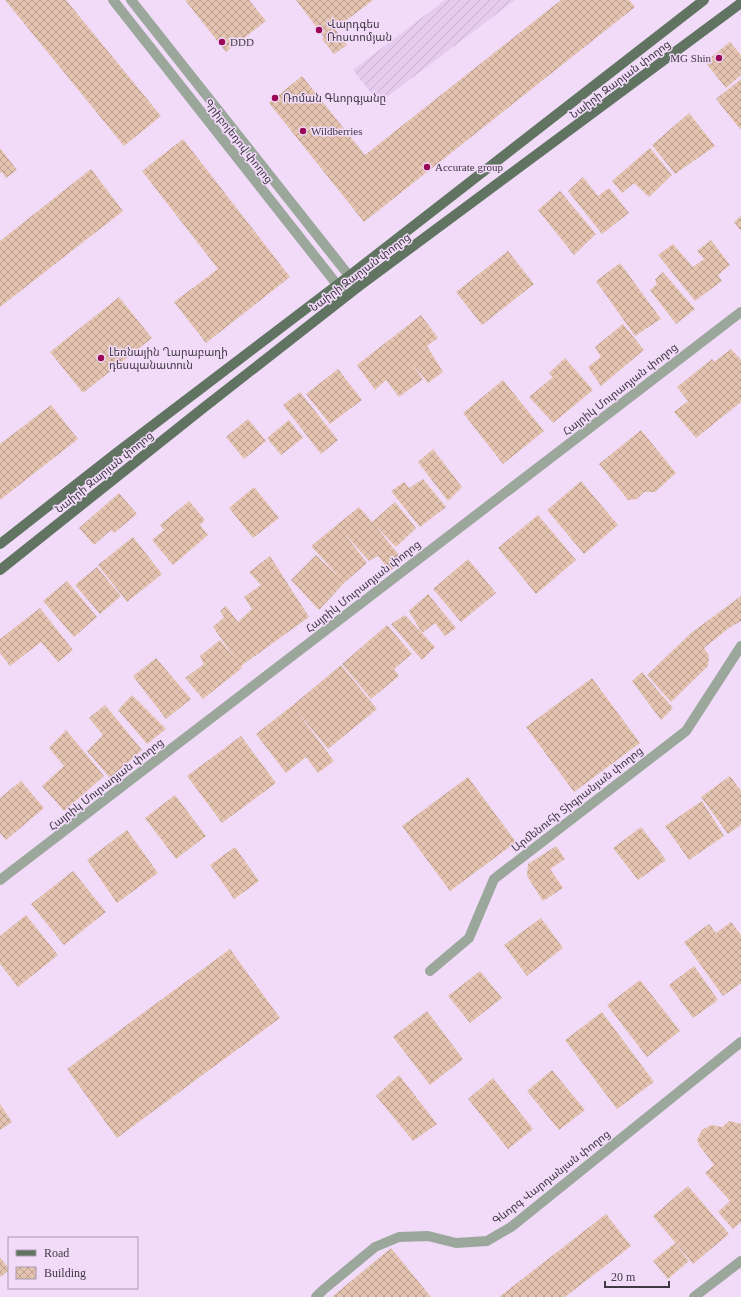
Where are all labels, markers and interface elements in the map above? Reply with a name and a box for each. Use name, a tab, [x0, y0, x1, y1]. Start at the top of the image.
place label: Վարդգես Ռոստոմյան	[327, 18, 392, 44]
marker: Վարդգես Ռոստոմյան	[314, 25, 324, 35]
place label: DDD	[230, 36, 254, 48]
marker: DDD	[217, 37, 227, 47]
street label: Նաիրի Զարյան փողոց	[568, 37, 673, 121]
place label: MG Shin	[670, 52, 711, 64]
marker: MG Shin	[714, 53, 724, 63]
place label: Ռոման Գևորգյանը	[283, 92, 386, 105]
marker: Ռոման Գևորգյանը	[270, 93, 280, 103]
street label: Գրիբոյեդով փողոց	[202, 97, 276, 186]
place label: Wildberries	[311, 125, 362, 137]
marker: Wildberries	[298, 126, 308, 136]
place label: Accurate group	[435, 161, 504, 173]
marker: Accurate group	[422, 162, 432, 172]
street label: Նաիրի Զարյան փողոց	[308, 230, 413, 314]
street label: Հայրիկ Մուրադյան փողոց	[560, 341, 680, 438]
place label: Լեռնային Ղարաբաղի դեսպանատուն	[109, 346, 228, 372]
marker: Լեռնային Ղարաբաղի դեսպանատուն	[96, 353, 106, 363]
street label: Նաիրի Զարյան փողոց	[53, 429, 156, 516]
street label: Հայրիկ Մուրադյան փողոց	[303, 538, 423, 635]
street label: Հայրիկ Մուրադյան փողոց	[46, 736, 166, 833]
street label: Արմենուհի Տիգրանյան փողոց	[509, 744, 646, 855]
street label: Գևորգ Վարդանյան փողոց	[490, 1127, 613, 1227]
legend	[8, 1237, 138, 1289]
text: Road	[44, 1246, 69, 1260]
scale bar	[605, 1263, 669, 1289]
text: Building	[44, 1266, 86, 1280]
text: 20 m	[611, 1270, 636, 1284]

